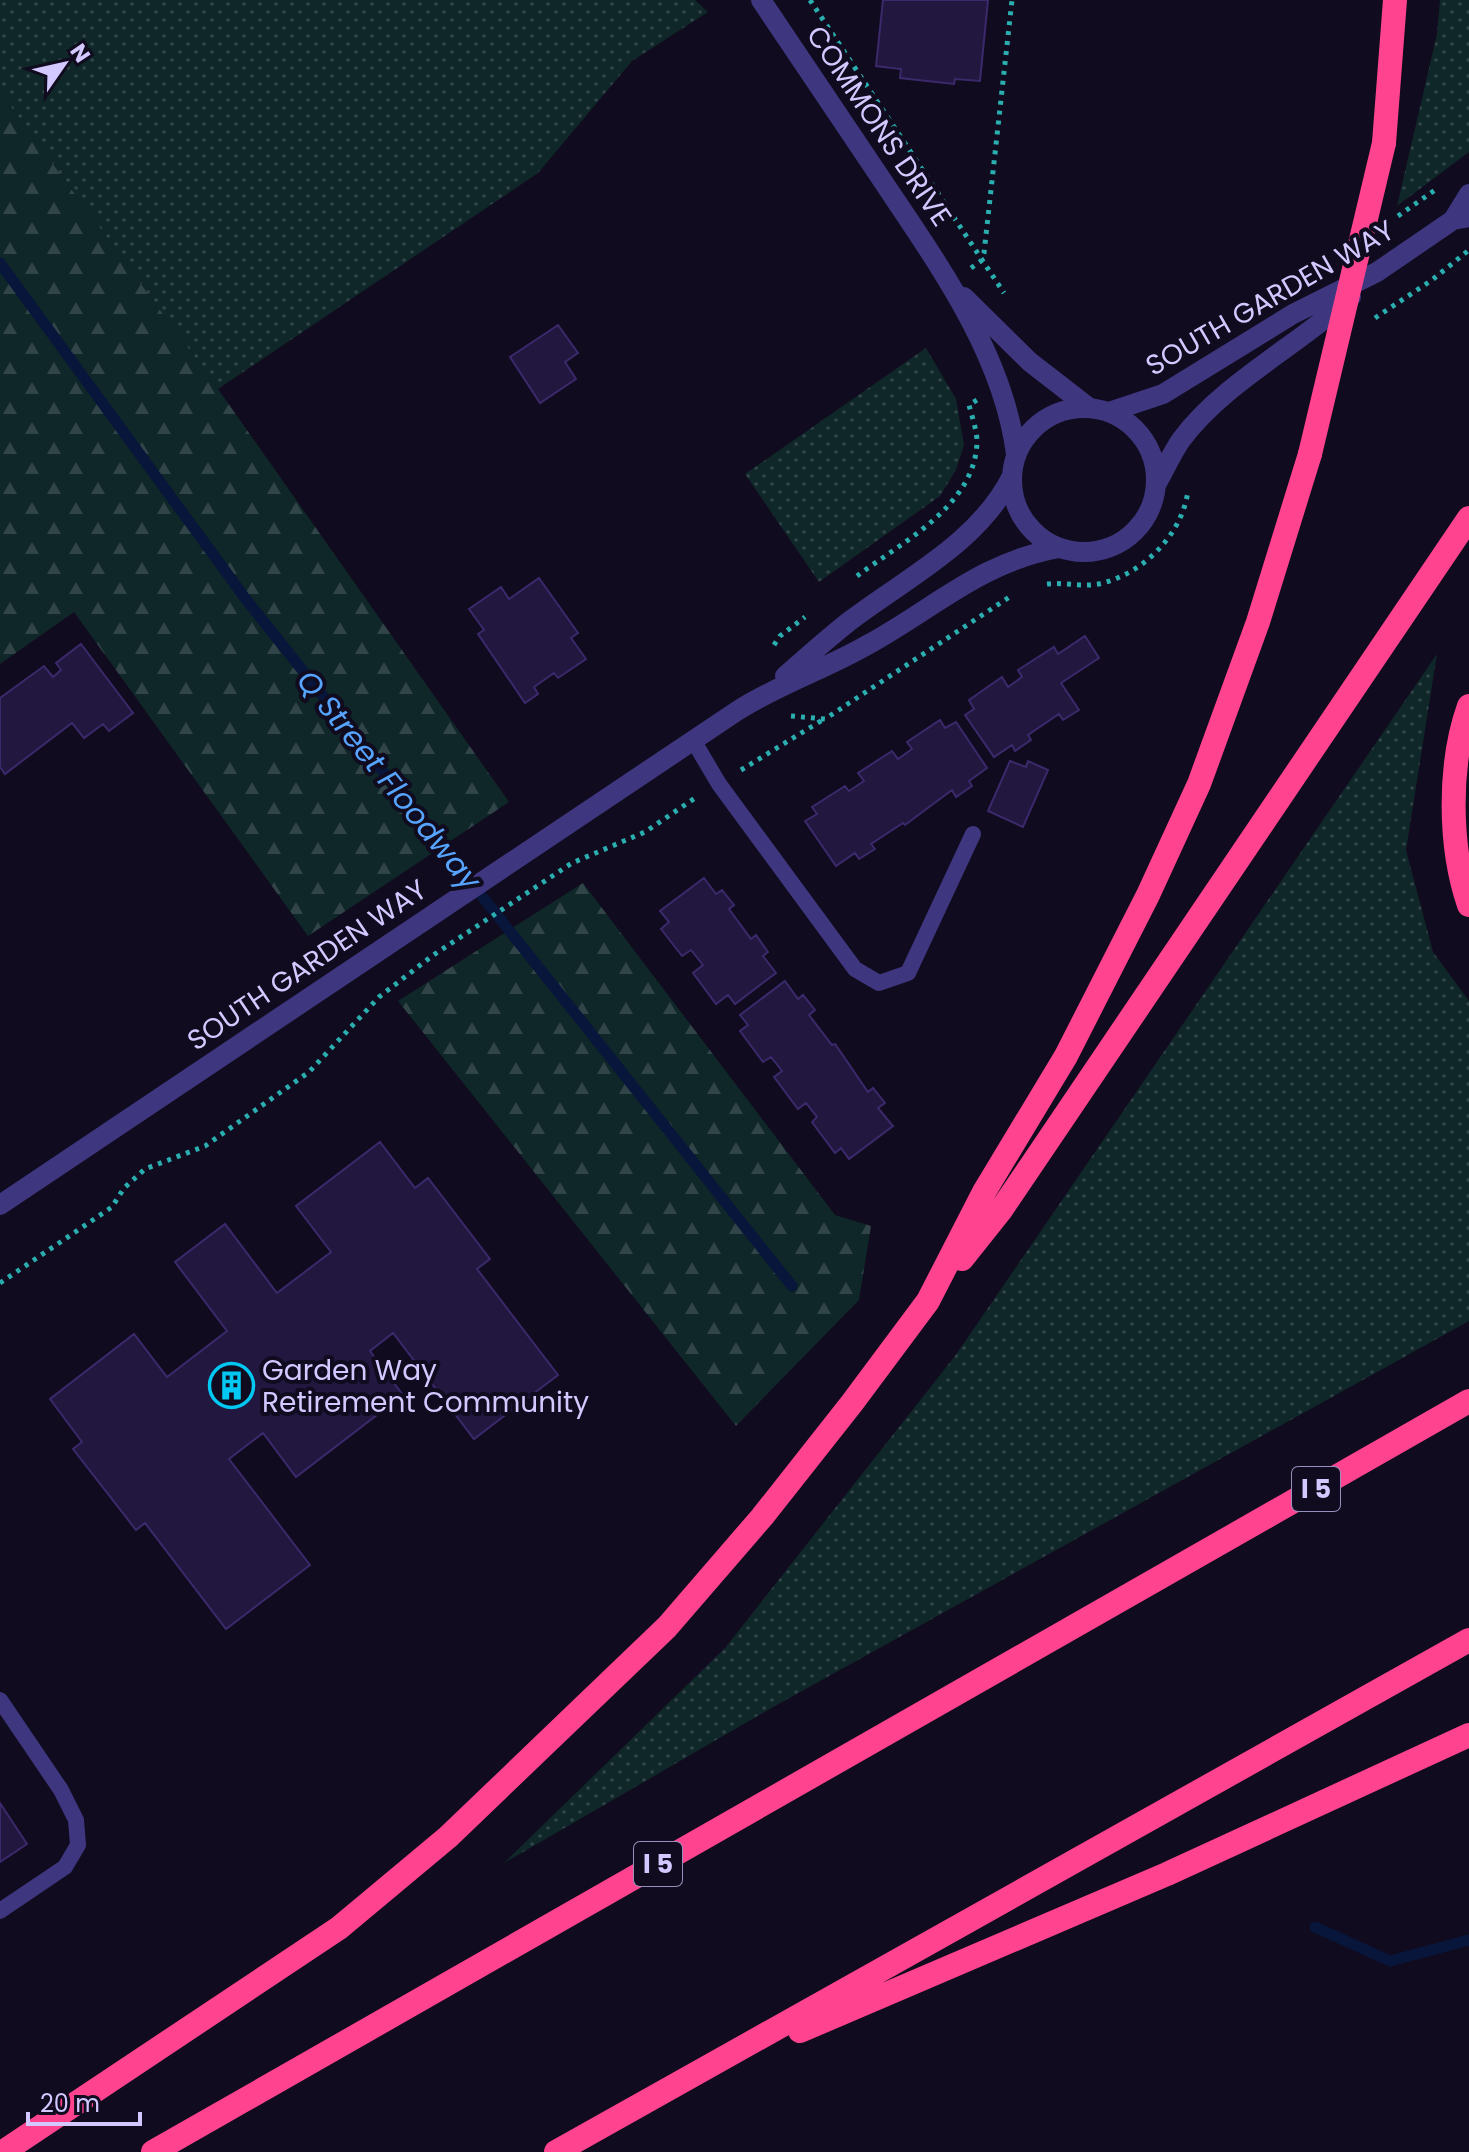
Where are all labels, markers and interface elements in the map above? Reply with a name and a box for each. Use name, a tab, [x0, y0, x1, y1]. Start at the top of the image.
street label: COMMONS DRIVE	[797, 18, 961, 234]
north arrow	[24, 24, 104, 104]
text: N	[63, 38, 98, 69]
street label: SOUTH GARDEN WAY	[1139, 211, 1401, 385]
water label: Q Street Floodway	[287, 661, 492, 900]
street label: SOUTH GARDEN WAY	[180, 870, 434, 1060]
place label: Garden Way Retirement Community	[262, 1351, 589, 1422]
building icon: Garden Way Retirement Community	[207, 1362, 255, 1410]
road number: I 5	[1292, 1467, 1340, 1511]
road number: I 5	[634, 1842, 682, 1886]
scale bar	[28, 2076, 140, 2126]
text: 20 m	[40, 2087, 100, 2120]

